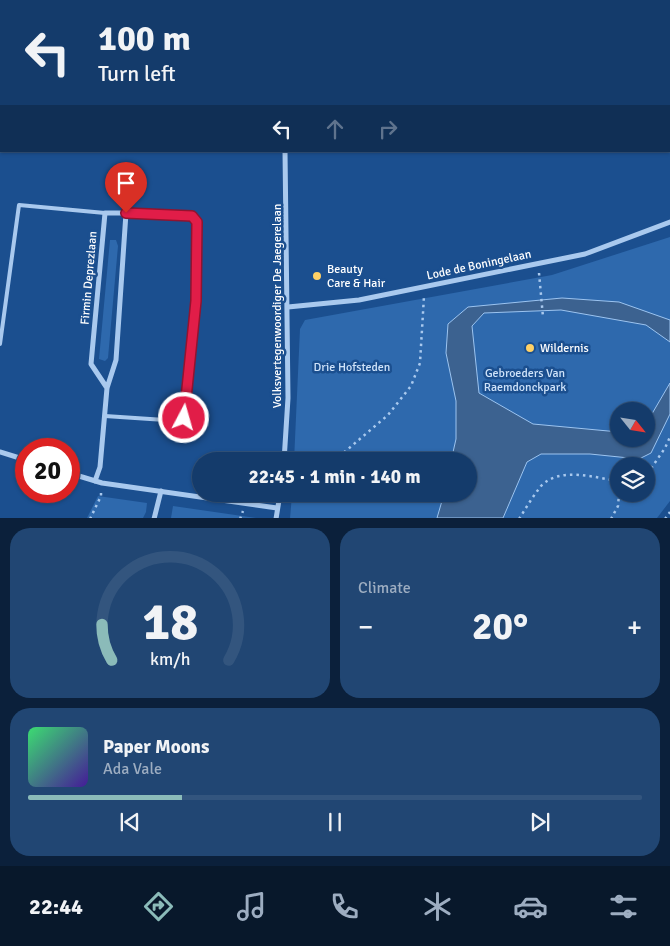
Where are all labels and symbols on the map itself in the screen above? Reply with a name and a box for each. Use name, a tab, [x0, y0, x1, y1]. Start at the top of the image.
pin	[105, 162, 147, 213]
street label: Volksvertegenwoordiger De Jaegerelaan	[270, 204, 285, 408]
street label: Firmin Deprezlaan	[77, 231, 101, 325]
street label: Lode de Boningelaan	[425, 247, 533, 283]
place label: Beauty Care & Hair	[327, 262, 386, 291]
marker: Beauty Care & Hair	[311, 270, 323, 282]
place label: Wildernis	[540, 341, 589, 356]
marker: Wildernis	[524, 342, 536, 354]
park label: Drie Hofsteden	[314, 360, 390, 375]
park label: Gebroeders Van Raemdonckpark	[484, 366, 566, 395]
position arrow	[157, 391, 209, 443]
north arrow	[610, 402, 655, 448]
speed limit sign: 20	[15, 438, 80, 503]

